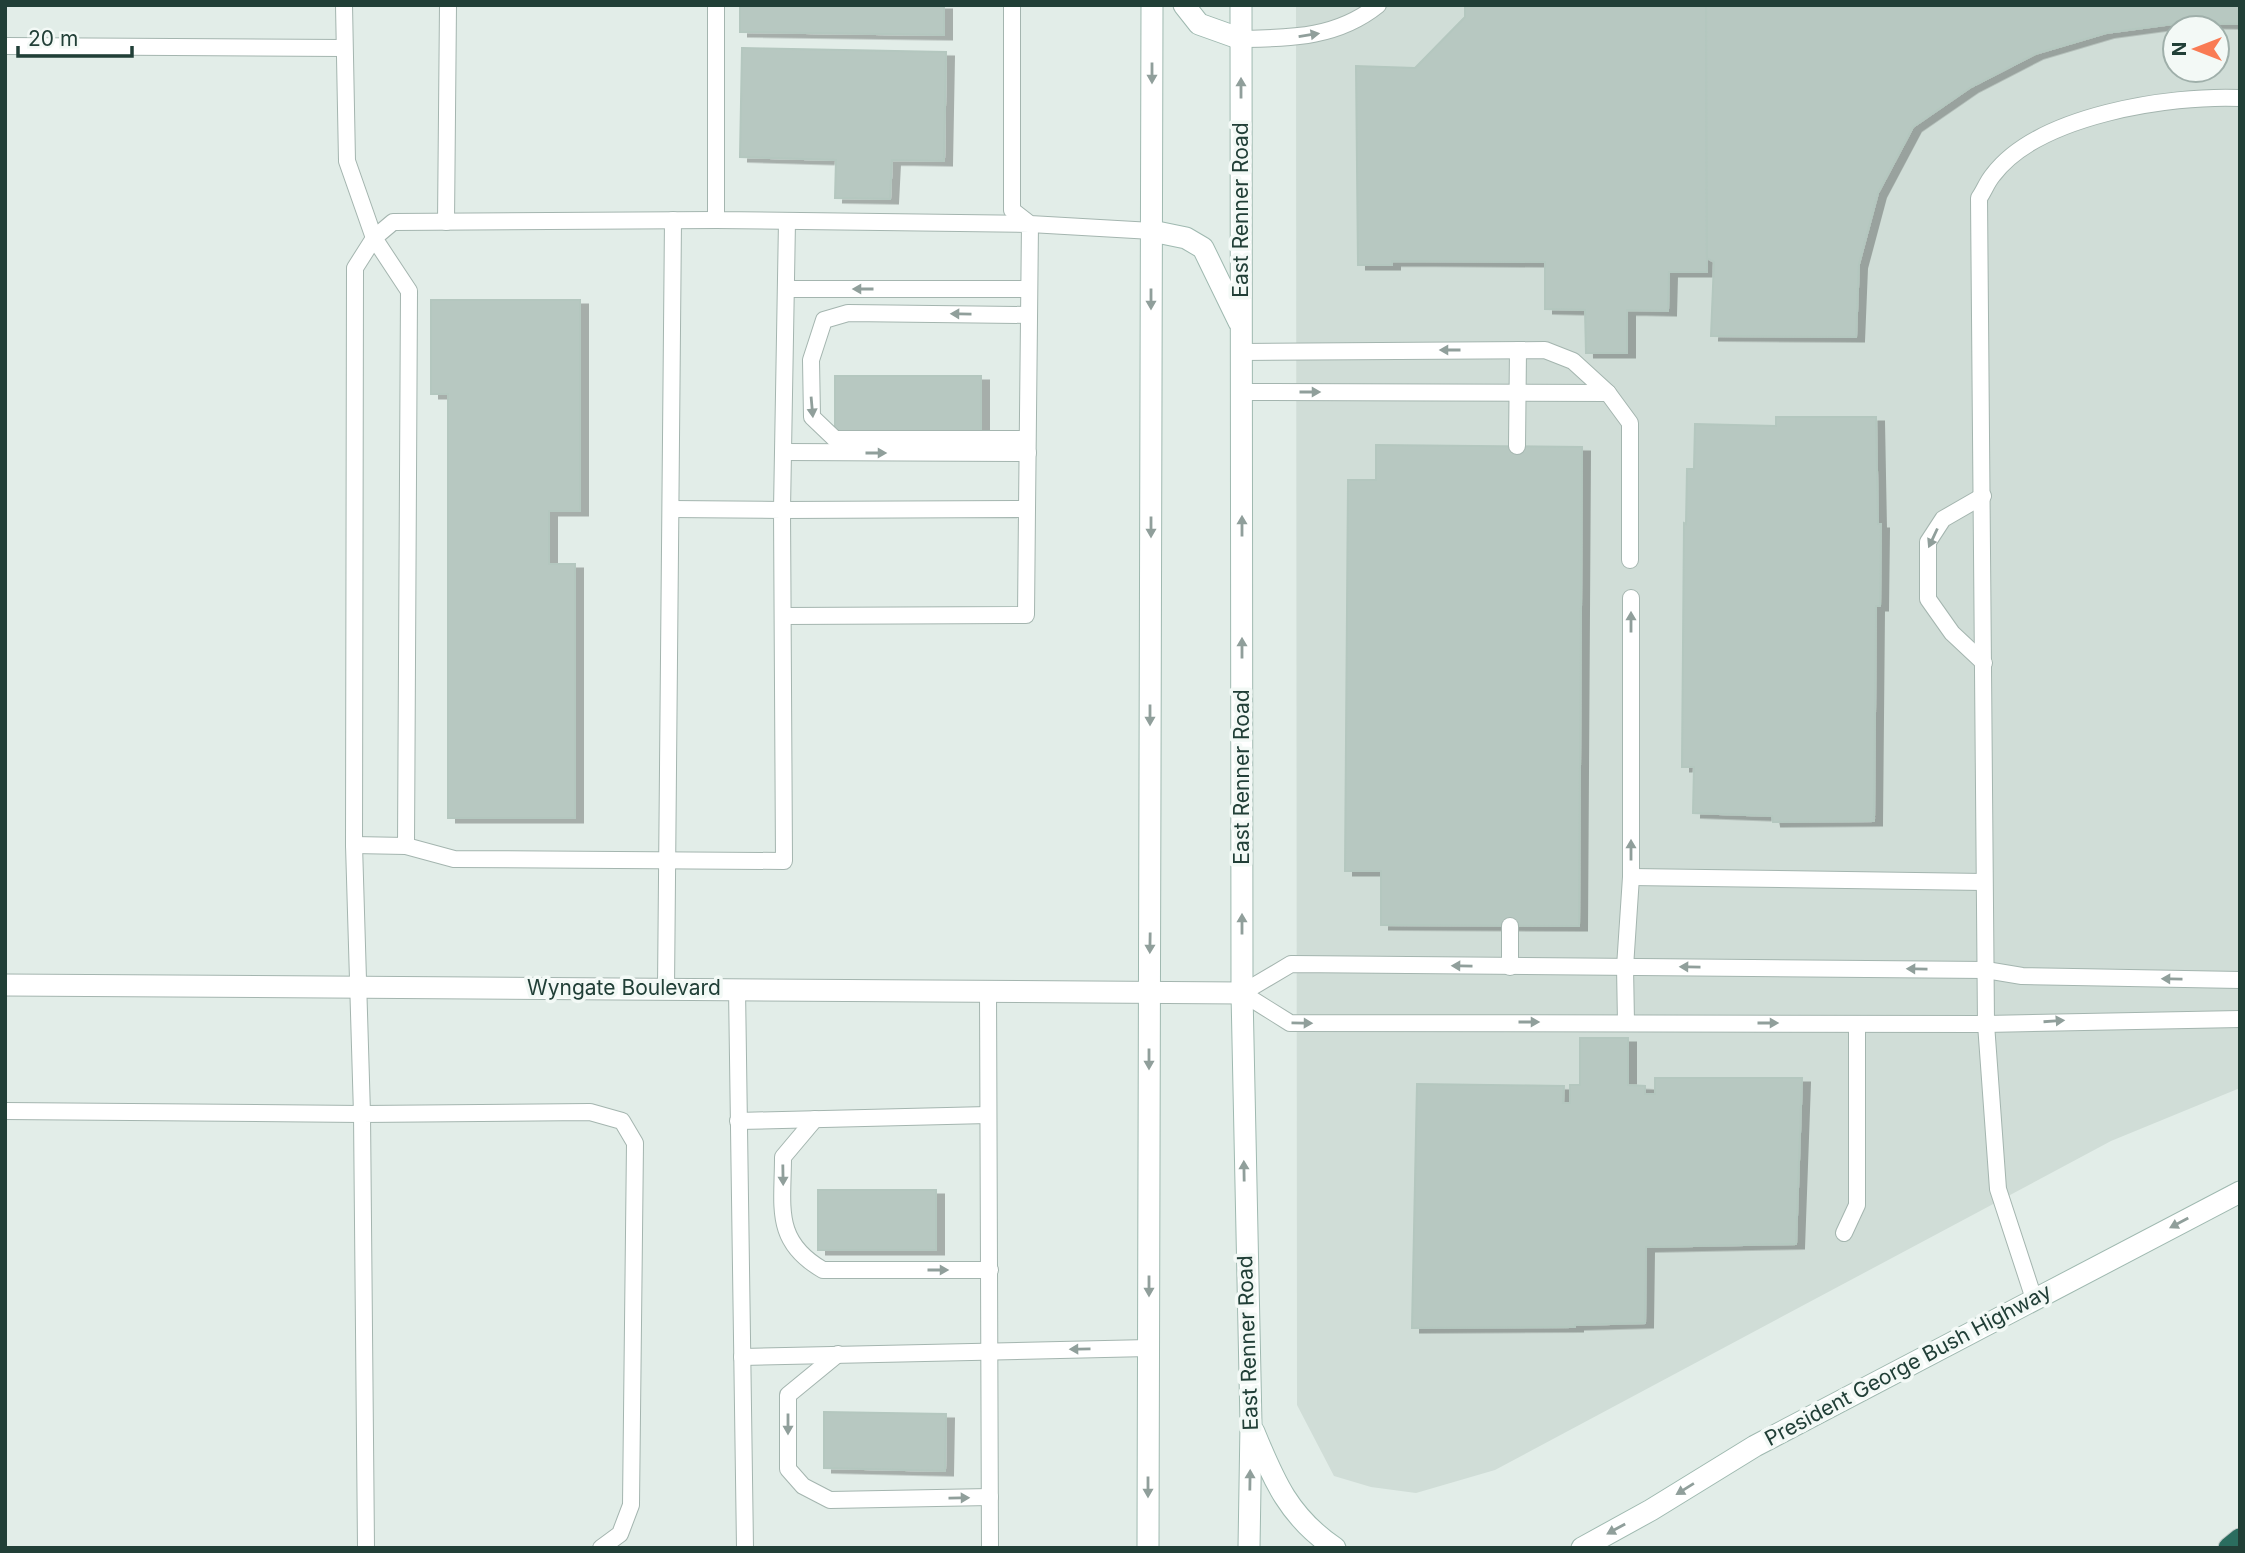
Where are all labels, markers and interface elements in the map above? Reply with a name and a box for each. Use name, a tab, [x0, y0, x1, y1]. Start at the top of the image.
scale bar	[18, 14, 131, 58]
north arrow	[2161, 14, 2231, 84]
text: 20 m	[28, 26, 78, 51]
one-way arrow	[1299, 30, 1321, 41]
text: N	[2168, 42, 2191, 56]
one-way arrow	[1146, 63, 1158, 85]
one-way arrow	[1235, 76, 1247, 98]
street label: East Renner Road	[1228, 122, 1253, 298]
one-way arrow	[852, 283, 874, 295]
one-way arrow	[1145, 289, 1157, 311]
one-way arrow	[950, 309, 972, 320]
one-way arrow	[1439, 344, 1461, 356]
one-way arrow	[1300, 386, 1322, 398]
one-way arrow	[807, 396, 818, 418]
one-way arrow	[866, 447, 888, 459]
one-way arrow	[1236, 515, 1248, 537]
one-way arrow	[1145, 516, 1157, 538]
one-way arrow	[1927, 528, 1939, 548]
one-way arrow	[1625, 611, 1637, 633]
one-way arrow	[1236, 637, 1248, 659]
street label: East Renner Road	[1229, 689, 1254, 865]
one-way arrow	[1144, 704, 1156, 726]
one-way arrow	[1625, 838, 1637, 860]
one-way arrow	[1236, 913, 1248, 935]
one-way arrow	[1144, 932, 1155, 954]
one-way arrow	[1451, 960, 1473, 972]
one-way arrow	[1679, 961, 1701, 973]
one-way arrow	[1906, 964, 1928, 975]
one-way arrow	[2160, 973, 2182, 984]
street label: Wyngate Boulevard	[527, 975, 721, 1000]
one-way arrow	[2043, 1015, 2065, 1026]
one-way arrow	[1518, 1016, 1540, 1028]
one-way arrow	[1291, 1017, 1313, 1028]
one-way arrow	[1757, 1017, 1779, 1029]
one-way arrow	[1143, 1048, 1155, 1070]
one-way arrow	[1238, 1160, 1250, 1182]
one-way arrow	[777, 1165, 789, 1187]
one-way arrow	[2169, 1217, 2189, 1229]
street label: East Renner Road	[1232, 1255, 1263, 1431]
one-way arrow	[927, 1264, 949, 1276]
one-way arrow	[1143, 1275, 1155, 1297]
street label: President George Bush Highway	[1760, 1278, 2055, 1451]
one-way arrow	[1069, 1344, 1091, 1355]
one-way arrow	[782, 1413, 794, 1435]
one-way arrow	[1244, 1468, 1256, 1490]
one-way arrow	[1142, 1476, 1154, 1498]
one-way arrow	[1675, 1483, 1694, 1496]
one-way arrow	[948, 1492, 970, 1504]
one-way arrow	[1606, 1523, 1626, 1535]

